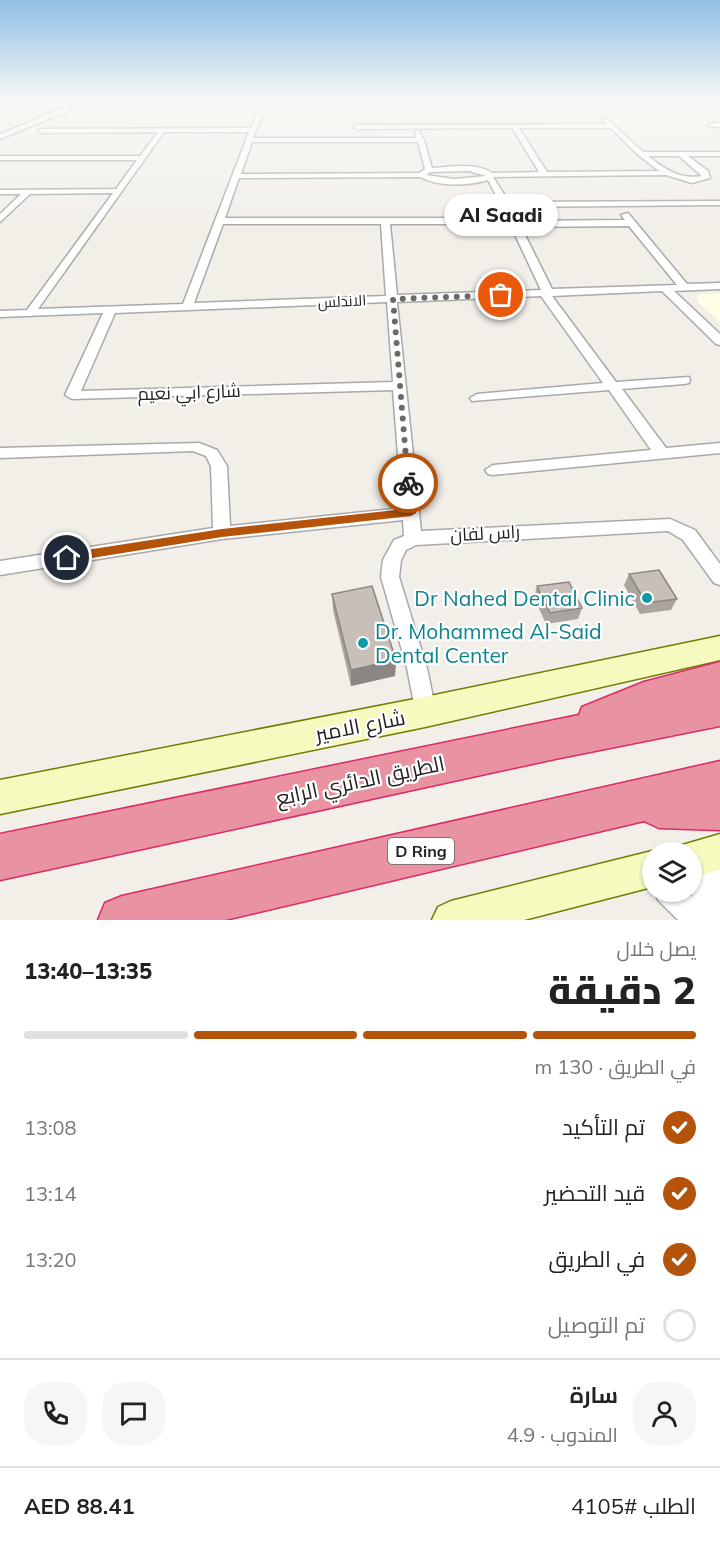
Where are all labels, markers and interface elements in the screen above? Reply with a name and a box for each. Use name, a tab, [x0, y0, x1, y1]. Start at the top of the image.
callout: Al Saadi	[444, 193, 558, 235]
text: Al Saadi	[460, 202, 542, 227]
pin	[475, 269, 526, 320]
icon: bag	[484, 278, 517, 311]
street label: الاندلس	[317, 290, 367, 313]
street label: شارع ابي نعيم	[137, 379, 241, 408]
courier	[378, 453, 438, 513]
icon: bike	[392, 467, 425, 500]
street label: راس لفان	[450, 520, 520, 546]
pin	[41, 532, 92, 583]
icon: home	[50, 541, 83, 574]
place label: Dr Nahed Dental Clinic	[414, 585, 635, 611]
marker: Dr Nahed Dental Clinic	[640, 591, 654, 605]
place label: Dr. Mohammed Al-Said Dental Center	[375, 618, 602, 668]
marker: Dr. Mohammed Al-Said Dental Center	[356, 636, 370, 650]
street label: شارع الامير	[312, 704, 408, 749]
street label: الطريق الدائري الرابع	[273, 749, 448, 814]
road number: D Ring	[388, 838, 454, 864]
map controls	[642, 842, 702, 902]
button: layers	[642, 842, 702, 902]
text: يصل خلال	[617, 936, 696, 961]
text: 13:35–13:40	[24, 957, 152, 985]
text: 2 دقيقة	[548, 965, 696, 1014]
text: في الطريق · 130 m	[534, 1054, 696, 1079]
icon: check	[663, 1111, 696, 1144]
text: تم التأكيد	[562, 1113, 645, 1141]
text: 13:08	[24, 1115, 77, 1140]
icon: check	[663, 1177, 696, 1210]
text: قيد التحضير	[544, 1179, 645, 1207]
text: 13:14	[24, 1181, 77, 1206]
icon: check	[663, 1243, 696, 1276]
text: في الطريق	[548, 1245, 645, 1273]
text: 13:20	[24, 1247, 77, 1272]
text: تم التوصيل	[548, 1311, 645, 1339]
text: سارة	[570, 1381, 618, 1409]
button: phone	[24, 1382, 87, 1445]
button: chat	[102, 1382, 165, 1445]
button: person	[633, 1382, 696, 1445]
text: المندوب · 4.9	[507, 1422, 618, 1447]
text: AED 88.41	[24, 1492, 135, 1520]
text: الطلب #4105	[571, 1492, 696, 1520]

